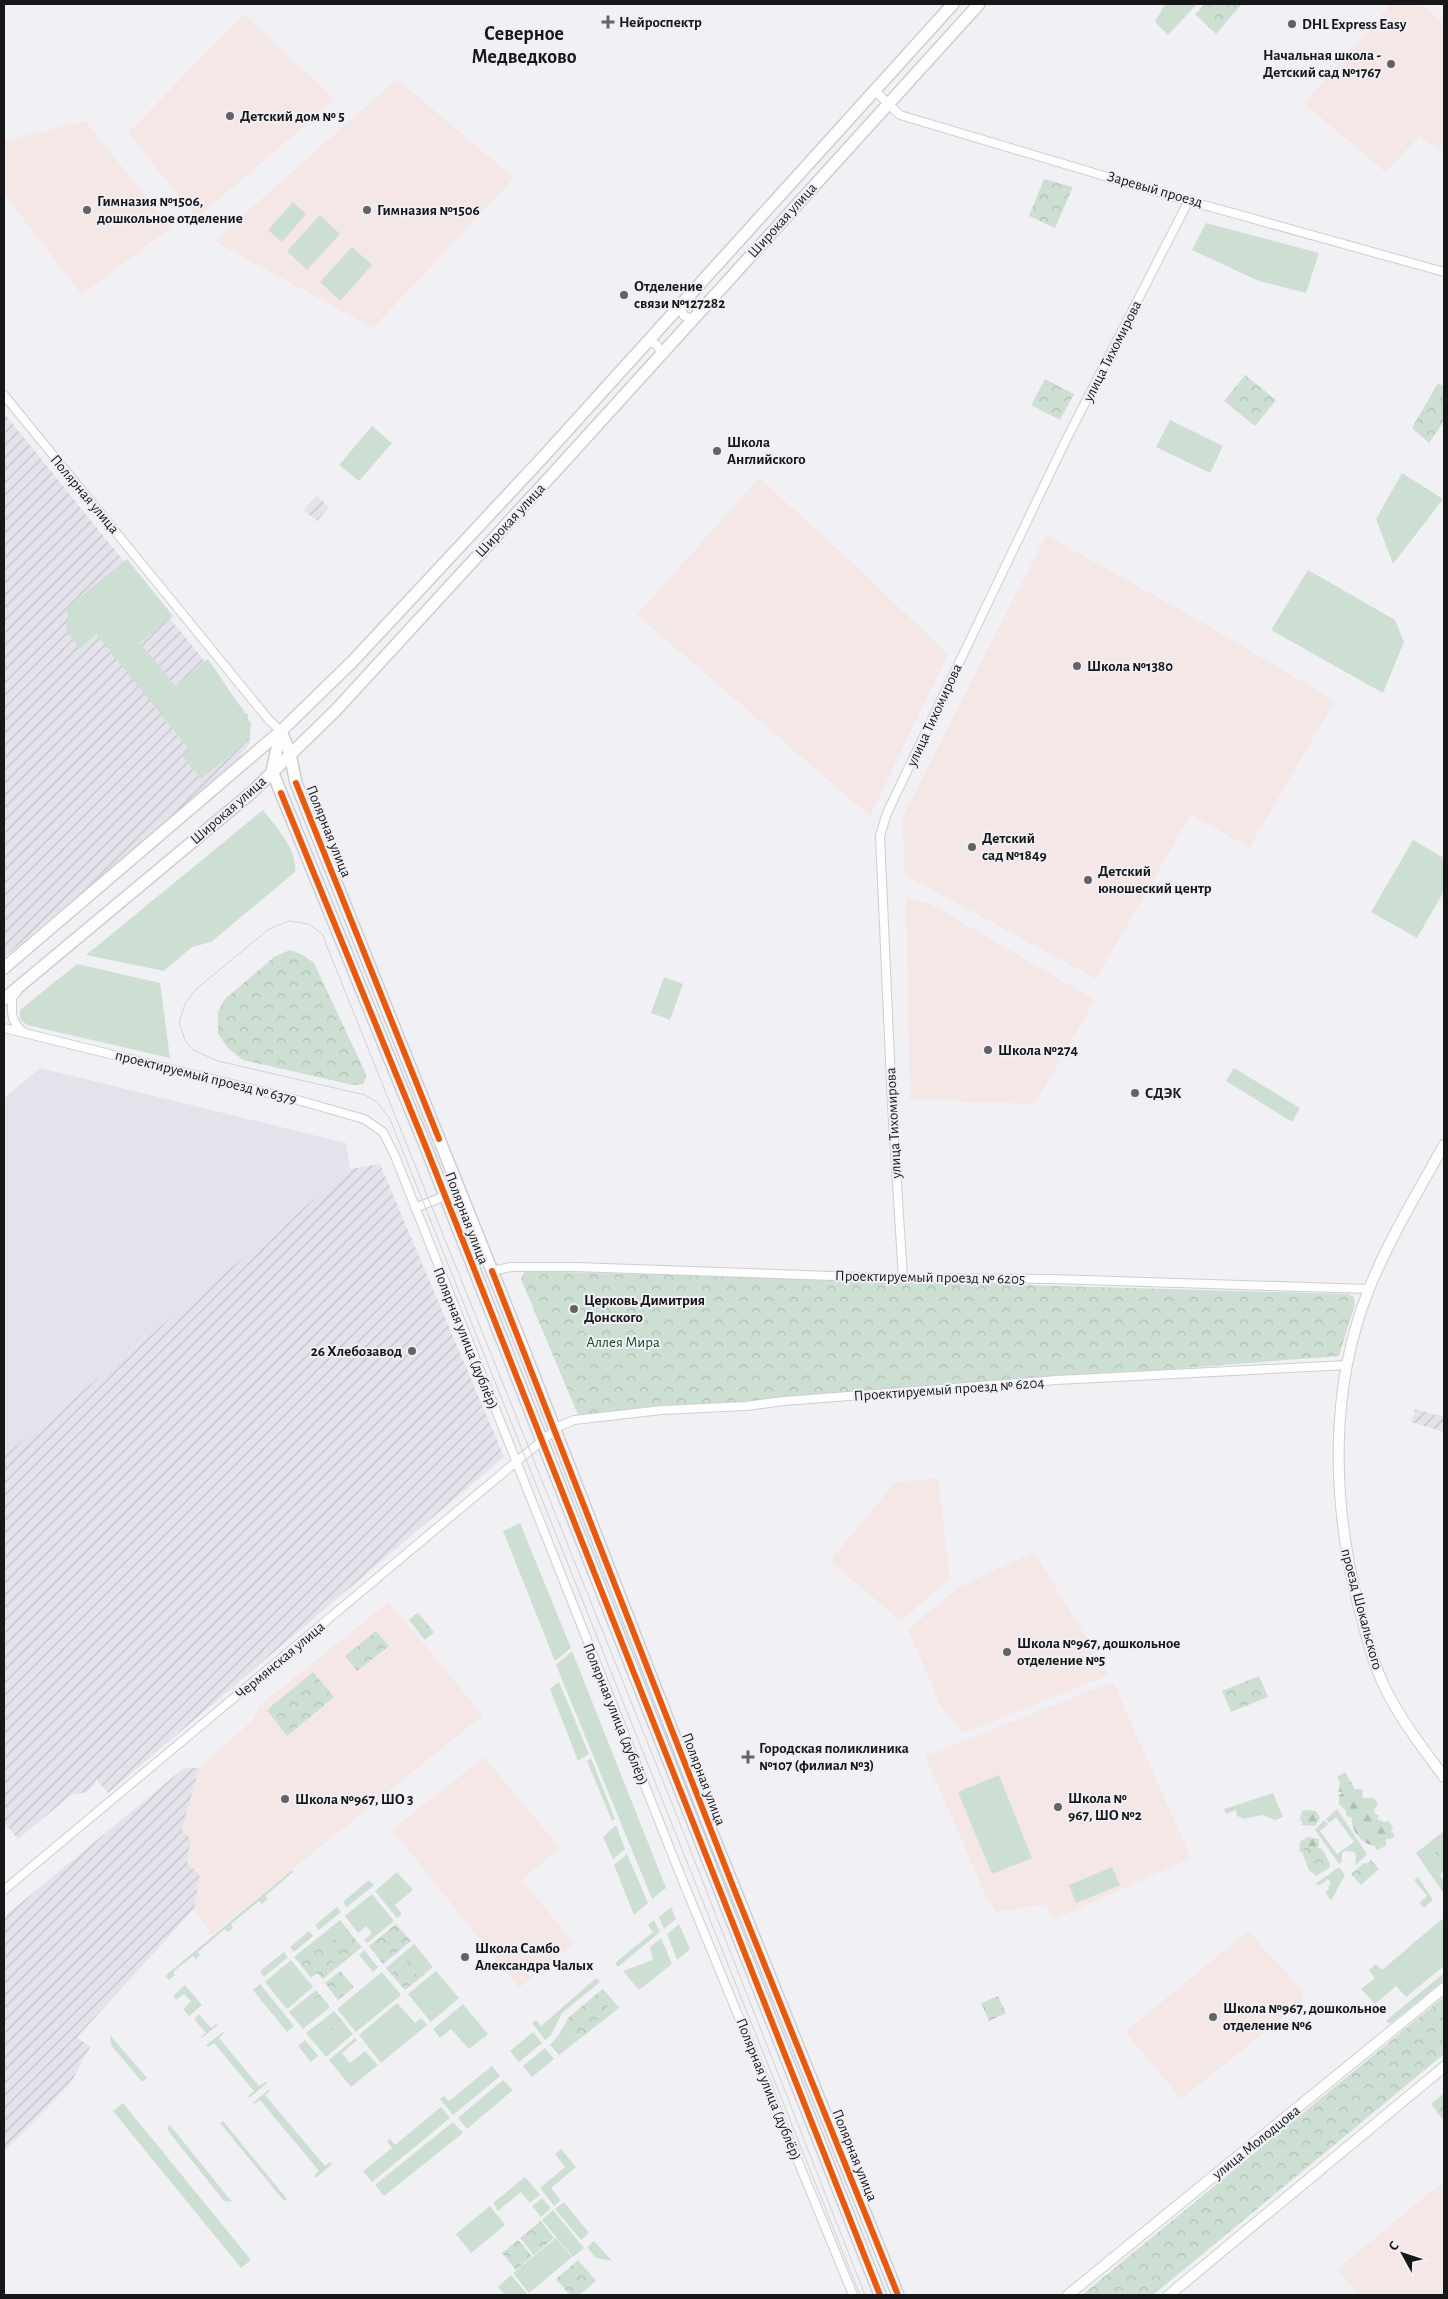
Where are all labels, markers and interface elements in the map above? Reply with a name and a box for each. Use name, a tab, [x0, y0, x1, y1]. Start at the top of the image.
marker: Нейроcпектр	[601, 15, 615, 29]
place label: Нейроcпектр	[619, 15, 702, 30]
place label: DHL Express Easy	[1302, 17, 1407, 32]
marker: DHL Express Easy	[1286, 18, 1298, 30]
district label: Северное Медведково	[472, 24, 577, 67]
place label: Начальная школа - Детский сад №1767	[1263, 48, 1382, 80]
marker: Начальная школа - Детский сад №1767	[1385, 58, 1397, 70]
place label: Детский дом № 5	[240, 109, 345, 124]
marker: Детский дом № 5	[224, 110, 236, 122]
street label: Заревый проезд	[1105, 169, 1204, 210]
street label: Широкая улица	[745, 180, 820, 261]
place label: Гимназия №1506, дошкольное отделение	[97, 194, 243, 226]
place label: Гимназия №1506	[377, 203, 480, 218]
marker: Гимназия №1506, дошкольное отделение	[81, 204, 93, 216]
marker: Гимназия №1506	[361, 204, 373, 216]
place label: Отделение связи №127282	[634, 279, 725, 311]
marker: Отделение связи №127282	[618, 289, 630, 301]
street label: улица Тихомирова	[1080, 298, 1144, 405]
place label: Школа Английского	[727, 435, 806, 467]
marker: Школа Английского	[711, 445, 723, 457]
street label: Полярная улица	[47, 452, 122, 537]
street label: Широкая улица	[472, 480, 548, 560]
place label: Школа №1380	[1087, 659, 1173, 674]
marker: Школа №1380	[1071, 660, 1083, 672]
street label: улица Тихомирова	[904, 661, 965, 770]
street label: Широкая улица	[188, 773, 269, 847]
street label: Полярная улица	[303, 783, 354, 880]
place label: Детский сад №1849	[982, 831, 1047, 863]
marker: Детский сад №1849	[966, 841, 978, 853]
place label: Детский юношеский центр	[1098, 864, 1212, 896]
marker: Детский юношеский центр	[1082, 874, 1094, 886]
place label: Школа №274	[998, 1043, 1079, 1058]
marker: Школа №274	[982, 1044, 994, 1056]
street label: проектируемый проезд № 6379	[113, 1048, 298, 1107]
street label: улица Тихомирова	[883, 1067, 904, 1180]
place label: СДЭК	[1145, 1086, 1181, 1101]
marker: СДЭК	[1129, 1087, 1141, 1099]
street label: Полярная улица	[442, 1170, 491, 1267]
street label: Полярная улица (дублёр)	[430, 1265, 501, 1411]
street label: Проектируемый проезд № 6205	[835, 1268, 1025, 1287]
place label: Церковь Димитрия Донского	[584, 1293, 705, 1325]
marker: Церковь Димитрия Донского	[568, 1303, 580, 1315]
park label: Аллея Мира	[586, 1335, 660, 1350]
place label: 26 Хлебозавод	[311, 1344, 402, 1359]
marker: 26 Хлебозавод	[406, 1345, 418, 1357]
street label: Проектируемый проезд № 6204	[853, 1375, 1045, 1404]
street label: проезд Шокальского	[1338, 1547, 1385, 1671]
street label: Чермянская улица	[233, 1619, 328, 1702]
place label: Школа №967, дошкольное отделение №5	[1017, 1636, 1180, 1668]
street label: Полярная улица (дублёр)	[580, 1641, 651, 1787]
marker: Школа №967, дошкольное отделение №5	[1001, 1646, 1013, 1658]
street label: Полярная улица	[679, 1731, 728, 1828]
place label: Городская поликлиника №107 (филиал №3)	[759, 1741, 909, 1773]
marker: Городская поликлиника №107 (филиал №3)	[741, 1750, 755, 1764]
place label: Школа № 967, ШО №2	[1068, 1791, 1142, 1823]
place label: Школа №967, ШО 3	[295, 1792, 414, 1807]
marker: Школа №967, ШО 3	[279, 1793, 291, 1805]
marker: Школа № 967, ШО №2	[1052, 1801, 1064, 1813]
place label: Школа Самбо Александра Чалых	[475, 1941, 593, 1973]
marker: Школа Самбо Александра Чалых	[459, 1951, 471, 1963]
place label: Школа №967, дошкольное отделение №6	[1223, 2001, 1386, 2033]
marker: Школа №967, дошкольное отделение №6	[1207, 2011, 1219, 2023]
street label: Полярная улица (дублёр)	[733, 2016, 804, 2162]
street label: улица Молодцова	[1209, 2103, 1303, 2183]
street label: Полярная улица	[829, 2107, 880, 2204]
north arrow	[1378, 2229, 1428, 2279]
text: С	[1386, 2239, 1402, 2254]

